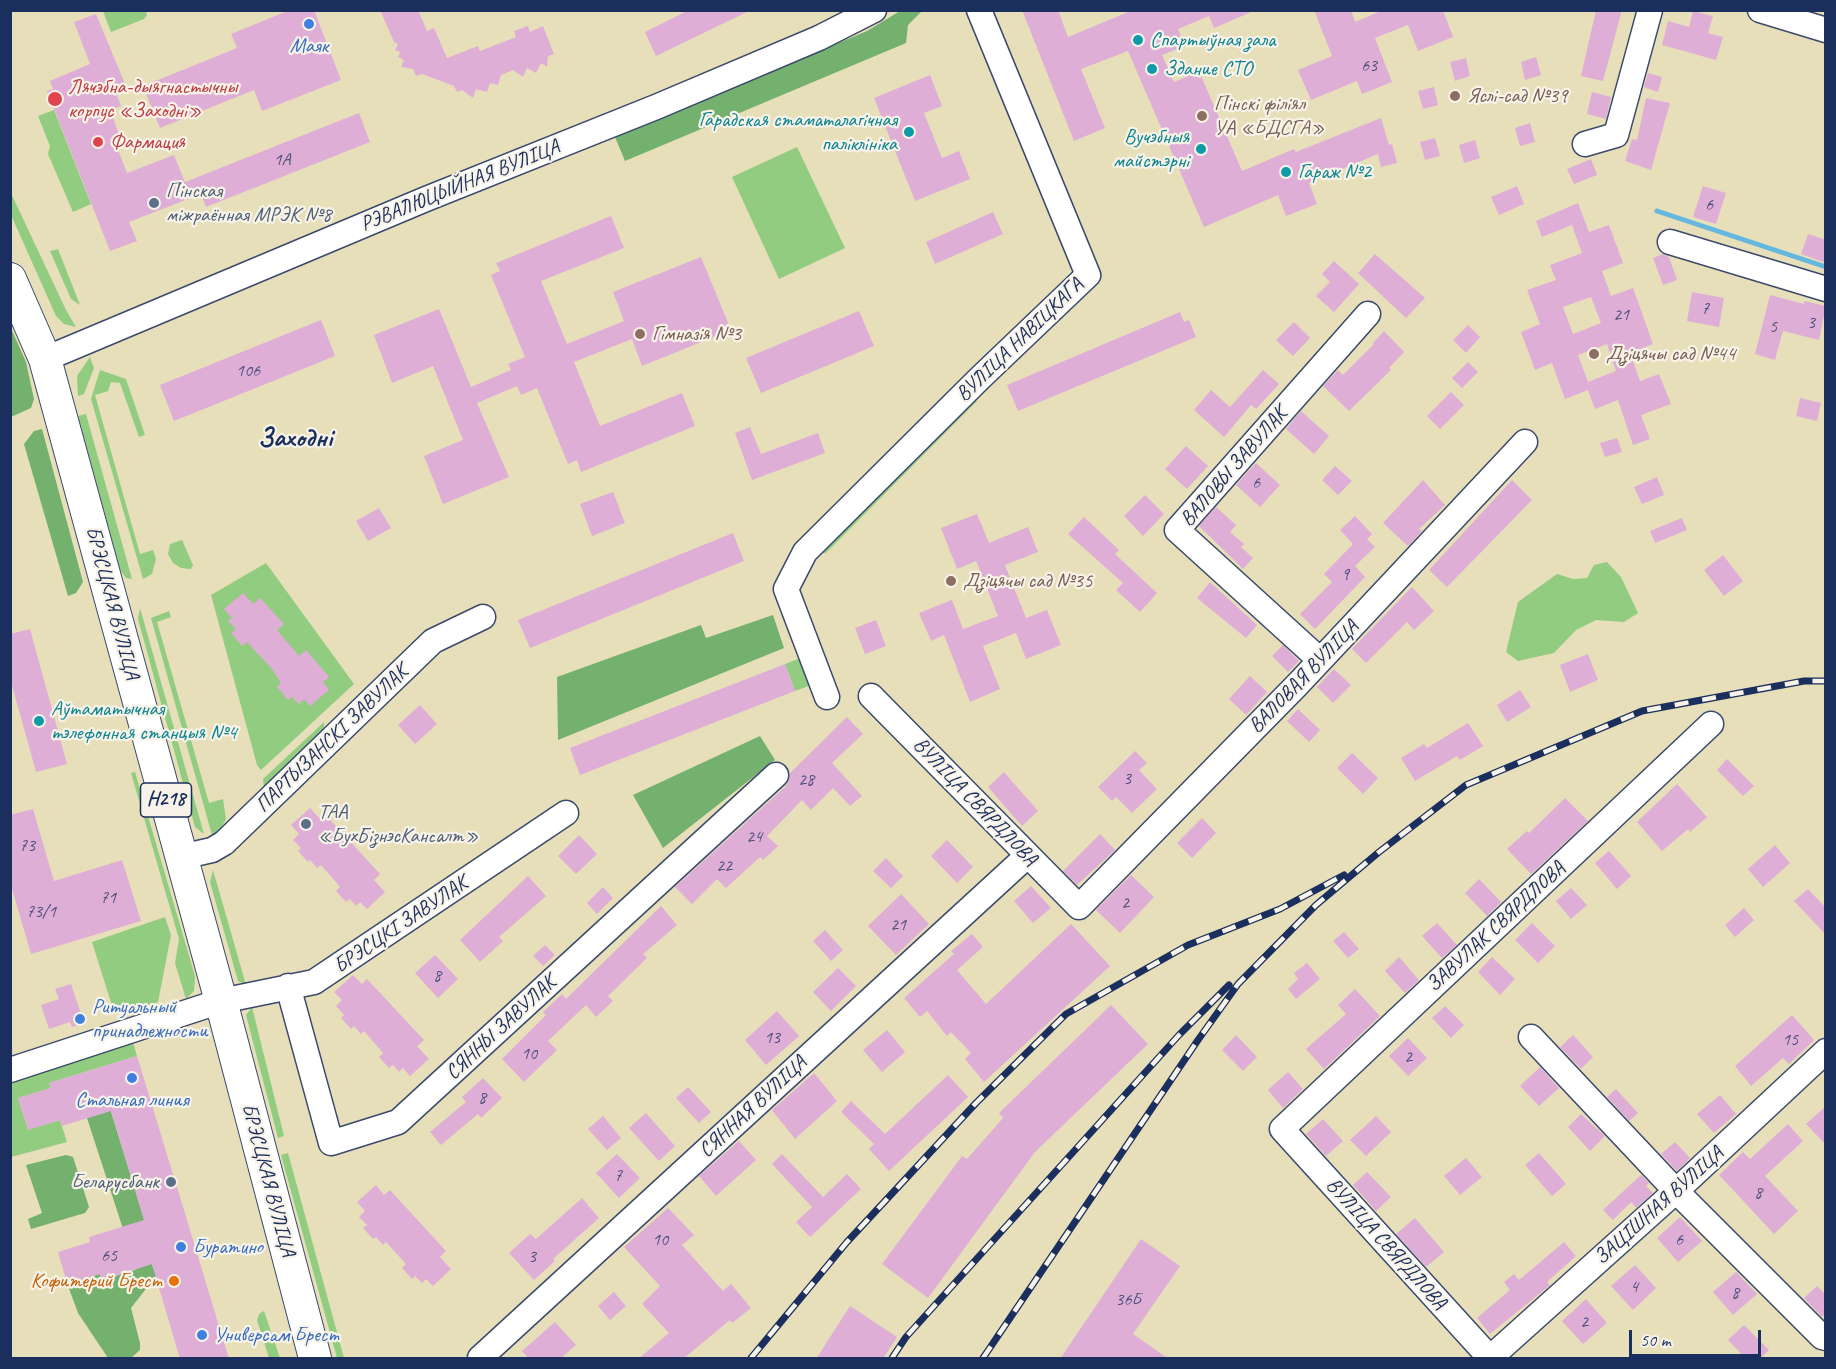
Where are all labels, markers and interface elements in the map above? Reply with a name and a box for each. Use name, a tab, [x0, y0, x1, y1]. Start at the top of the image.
marker: Маяк	[302, 17, 316, 31]
place label: Спартыўная зала	[1150, 27, 1275, 53]
place label: Маяк	[290, 33, 328, 59]
marker: Спартыўная зала	[1131, 33, 1145, 47]
house number: 63	[1361, 55, 1377, 77]
place label: Здание СТО	[1164, 56, 1252, 82]
marker: Здание СТО	[1145, 62, 1159, 76]
place label: Лячэбна-дыягнастычны корпус «Заходні»	[68, 74, 237, 124]
place label: Яслі-сад №39	[1467, 83, 1568, 109]
marker: Яслі-сад №39	[1448, 89, 1462, 103]
marker: Лячэбна-дыягнастычны корпус «Заходні»	[46, 90, 64, 108]
place label: Пінскі філіял УА «БДСГА»	[1214, 91, 1325, 141]
place label: Гарадская стаматалагічная паліклініка	[699, 107, 897, 157]
marker: Пінскі філіял УА «БДСГА»	[1195, 109, 1209, 123]
place label: Вучэбныя майстэрні	[1113, 124, 1189, 174]
marker: Гарадская стаматалагічная паліклініка	[902, 125, 916, 139]
place label: Фармация	[110, 129, 185, 155]
marker: Фармация	[91, 135, 105, 149]
street label: РЭВАЛЮЦЫЙНАЯ ВУЛІЦА	[357, 135, 563, 237]
marker: Вучэбныя майстэрні	[1194, 142, 1208, 156]
house number: 1А	[273, 149, 291, 171]
place label: Гараж №2	[1298, 159, 1371, 185]
marker: Гараж №2	[1279, 165, 1293, 179]
place label: Пінская міжраённая МРЭК №8	[166, 178, 331, 228]
house number: 6	[1705, 194, 1713, 216]
marker: Пінская міжраённая МРЭК №8	[147, 196, 161, 210]
street label: ВУЛІЦА НАВІЦКАГА	[951, 273, 1089, 407]
house number: 7	[1701, 298, 1709, 320]
house number: 21	[1613, 304, 1629, 326]
house number: 3	[1807, 312, 1815, 334]
house number: 5	[1769, 316, 1777, 338]
place label: Гімназія №3	[652, 321, 741, 347]
marker: Гімназія №3	[633, 327, 647, 341]
place label: Дзіцячы сад №44	[1606, 341, 1735, 367]
marker: Дзіцячы сад №44	[1587, 347, 1601, 361]
house number: 106	[236, 360, 260, 382]
street label: ВАЛОВЫ ЗАВУЛАК	[1175, 402, 1293, 532]
district label: Заходні	[258, 423, 332, 455]
house number: 6	[1252, 472, 1260, 494]
street label: БРЭСЦКАЯ ВУЛІЦА	[79, 524, 145, 682]
house number: 9	[1341, 564, 1349, 586]
place label: Дзіцячы сад №35	[963, 568, 1092, 594]
marker: Дзіцячы сад №35	[944, 574, 958, 588]
street label: ВАЛОВАЯ ВУЛІЦА	[1244, 615, 1364, 739]
street label: ПАРТЫЗАНСКІ ЗАВУЛАК	[251, 660, 413, 818]
place label: Аўтаматычная тэлефонная станцыя №4	[51, 696, 237, 746]
marker: Аўтаматычная тэлефонная станцыя №4	[32, 714, 46, 728]
street label: ВУЛІЦА СВЯРДЛОВА	[907, 733, 1043, 871]
house number: 3	[1123, 768, 1131, 790]
house number: 28	[798, 769, 814, 791]
road number: Н218	[140, 783, 192, 817]
place label: ТАА «БухБізнэсКансалт»	[318, 799, 479, 849]
marker: ТАА «БухБізнэсКансалт»	[299, 817, 313, 831]
house number: 24	[746, 826, 762, 848]
house number: 73	[19, 835, 35, 857]
house number: 22	[716, 855, 732, 877]
street label: ЗАВУЛАК СВЯРДЛОВА	[1422, 856, 1570, 998]
street label: БРЭСЦКІ ЗАВУЛАК	[329, 871, 473, 979]
house number: 71	[100, 887, 116, 909]
house number: 2	[1121, 892, 1129, 914]
house number: 73/1	[26, 901, 56, 923]
house number: 21	[890, 914, 906, 936]
house number: 8	[433, 965, 441, 987]
street label: СЯННЫ ЗАВУЛАК	[441, 970, 561, 1086]
place label: Ритуальный принадлежности	[92, 994, 207, 1044]
marker: Ритуальный принадлежности	[73, 1012, 87, 1026]
house number: 13	[764, 1027, 780, 1049]
house number: 15	[1782, 1029, 1798, 1051]
house number: 10	[521, 1043, 537, 1065]
house number: 2	[1404, 1046, 1412, 1068]
street label: СЯННАЯ ВУЛІЦА	[694, 1051, 812, 1163]
marker: Стальная линия	[125, 1071, 139, 1085]
place label: Стальная линия	[75, 1087, 189, 1113]
house number: 8	[478, 1087, 486, 1109]
street label: БРЭСЦКАЯ ВУЛІЦА	[235, 1101, 301, 1259]
street label: ЗАЦІШНАЯ ВУЛІЦА	[1589, 1141, 1729, 1271]
house number: 7	[614, 1165, 622, 1187]
place label: Беларусбанк	[71, 1169, 159, 1195]
street label: ВУЛІЦА СВЯРДЛОВА	[1320, 1173, 1452, 1315]
marker: Беларусбанк	[164, 1175, 178, 1189]
house number: 8	[1754, 1182, 1762, 1204]
house number: 10	[652, 1229, 668, 1251]
house number: 6	[1675, 1229, 1683, 1251]
place label: Буратино	[193, 1234, 263, 1260]
marker: Буратино	[174, 1240, 188, 1254]
house number: 65	[101, 1245, 117, 1267]
house number: 3	[528, 1246, 536, 1268]
place label: Кофитерий Брест	[31, 1268, 162, 1294]
marker: Кофитерий Брест	[167, 1274, 181, 1288]
house number: 4	[1630, 1276, 1638, 1298]
house number: 8	[1731, 1282, 1739, 1304]
house number: 36Б	[1115, 1289, 1141, 1311]
house number: 2	[1580, 1311, 1588, 1333]
scale bar	[1632, 1318, 1764, 1356]
place label: Универсам Брест	[214, 1322, 339, 1348]
marker: Универсам Брест	[195, 1328, 209, 1342]
text: 50 m	[1640, 1329, 1671, 1351]

